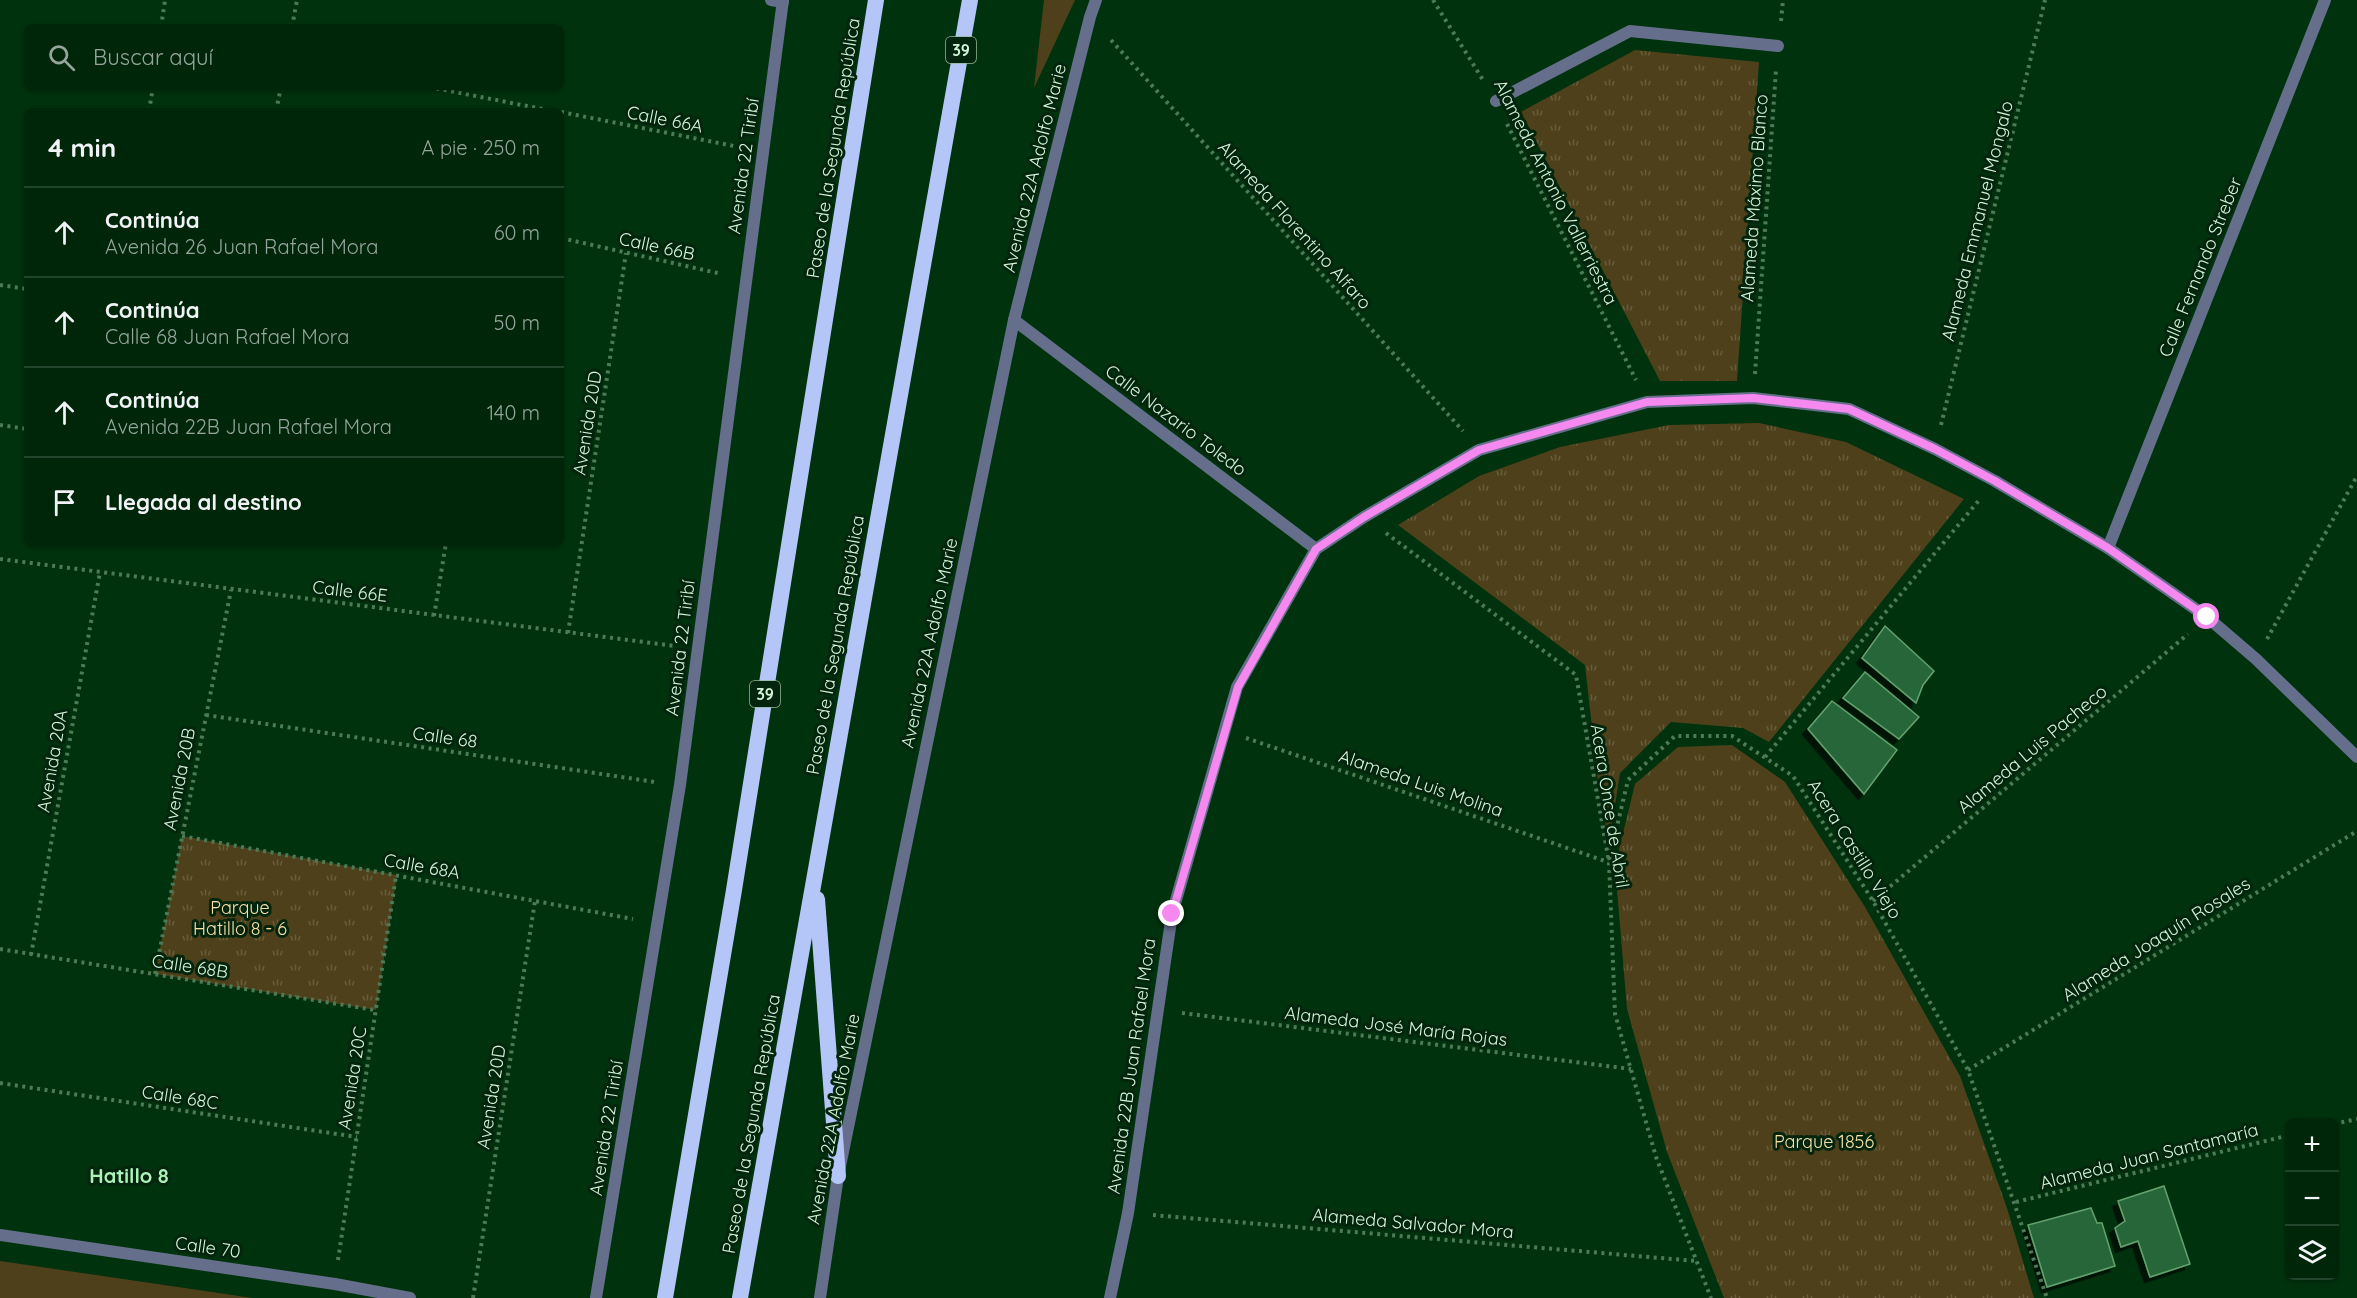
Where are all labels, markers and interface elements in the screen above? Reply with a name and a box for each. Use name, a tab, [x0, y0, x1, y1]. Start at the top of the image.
street label: Paseo de la Segunda República	[801, 16, 865, 280]
search box	[24, 24, 564, 90]
road number: 39	[946, 37, 976, 63]
icon: search	[45, 41, 78, 74]
text: Buscar aquí	[93, 43, 213, 71]
street label: Avenida 22A Adolfo Marie	[997, 61, 1071, 275]
street label: Alameda Antonio Vallerriestra	[1489, 75, 1623, 309]
street label: Alameda Máximo Blanco	[1735, 94, 1773, 302]
street label: Avenida 22 Tiribí	[722, 96, 764, 235]
street label: Alameda Emmanuel Mongalo	[1936, 98, 2018, 344]
street label: Calle 66A	[625, 100, 705, 138]
text: 4 min	[48, 131, 116, 164]
text: A pie · 250 m	[422, 135, 540, 160]
street label: Alameda Florentino Alfaro	[1213, 136, 1377, 314]
street label: Calle Fernando Streber	[2153, 174, 2247, 360]
text: Continúa	[105, 206, 200, 234]
icon: ahead	[48, 216, 81, 249]
text: 60 m	[494, 220, 540, 245]
street label: Calle 66B	[617, 227, 697, 265]
text: Avenida 26 Juan Rafael Mora	[105, 234, 378, 259]
text: Continúa	[105, 296, 200, 324]
icon: ahead	[48, 306, 81, 339]
text: 50 m	[494, 310, 540, 335]
text: Calle 68 Juan Rafael Mora	[105, 324, 349, 349]
street label: Calle Nazario Toledo	[1101, 359, 1251, 481]
street label: Avenida 20D	[567, 369, 607, 477]
text: Continúa	[105, 386, 200, 414]
icon: ahead	[48, 396, 81, 429]
text: 140 m	[487, 400, 540, 425]
text: Avenida 22B Juan Rafael Mora	[105, 414, 392, 439]
icon: arrive	[48, 486, 81, 519]
text: Llegada al destino	[105, 488, 302, 516]
street label: Paseo de la Segunda República	[801, 514, 869, 776]
street label: Avenida 22A Adolfo Marie	[895, 536, 963, 750]
street label: Calle 66E	[311, 575, 389, 607]
street label: Avenida 22 Tiribí	[660, 579, 700, 717]
route start	[2193, 603, 2219, 629]
street label: Alameda Luis Pacheco	[1952, 680, 2112, 818]
road number: 39	[750, 681, 780, 707]
street label: Avenida 20A	[32, 707, 72, 814]
street label: Calle 68	[411, 721, 479, 753]
street label: Acera Once de Abril	[1586, 722, 1634, 890]
street label: Avenida 20B	[158, 726, 200, 832]
street label: Alameda Luis Molina	[1336, 744, 1506, 822]
street label: Acera Castillo Viejo	[1803, 775, 1907, 923]
street label: Calle 68A	[382, 848, 462, 884]
street label: Alameda Joaquín Rosales	[2058, 872, 2254, 1006]
park label: Parque Hatillo 8 - 6	[193, 896, 287, 940]
route end	[1158, 900, 1184, 926]
street label: Avenida 22B Juan Rafael Mora	[1102, 937, 1160, 1195]
street label: Calle 68B	[150, 949, 230, 983]
street label: Paseo de la Segunda República	[717, 993, 785, 1255]
street label: Alameda José María Rojas	[1283, 1001, 1509, 1051]
street label: Avenida 22A Adolfo Marie	[801, 1012, 865, 1226]
street label: Avenida 20C	[332, 1025, 372, 1131]
street label: Avenida 20D	[471, 1043, 511, 1151]
street label: Avenida 22 Tiribí	[584, 1058, 628, 1197]
street label: Calle 68C	[140, 1080, 220, 1114]
street label: Alameda Juan Santamaría	[2037, 1118, 2261, 1194]
map controls	[2285, 1118, 2339, 1280]
button: +	[2285, 1118, 2339, 1172]
park label: Parque 1856	[1774, 1130, 1874, 1153]
district label: Hatillo 8	[89, 1163, 169, 1188]
button: −	[2285, 1172, 2339, 1226]
street label: Alameda Salvador Mora	[1311, 1203, 1515, 1243]
button: layers	[2285, 1226, 2339, 1280]
street label: Calle 70	[174, 1231, 242, 1263]

